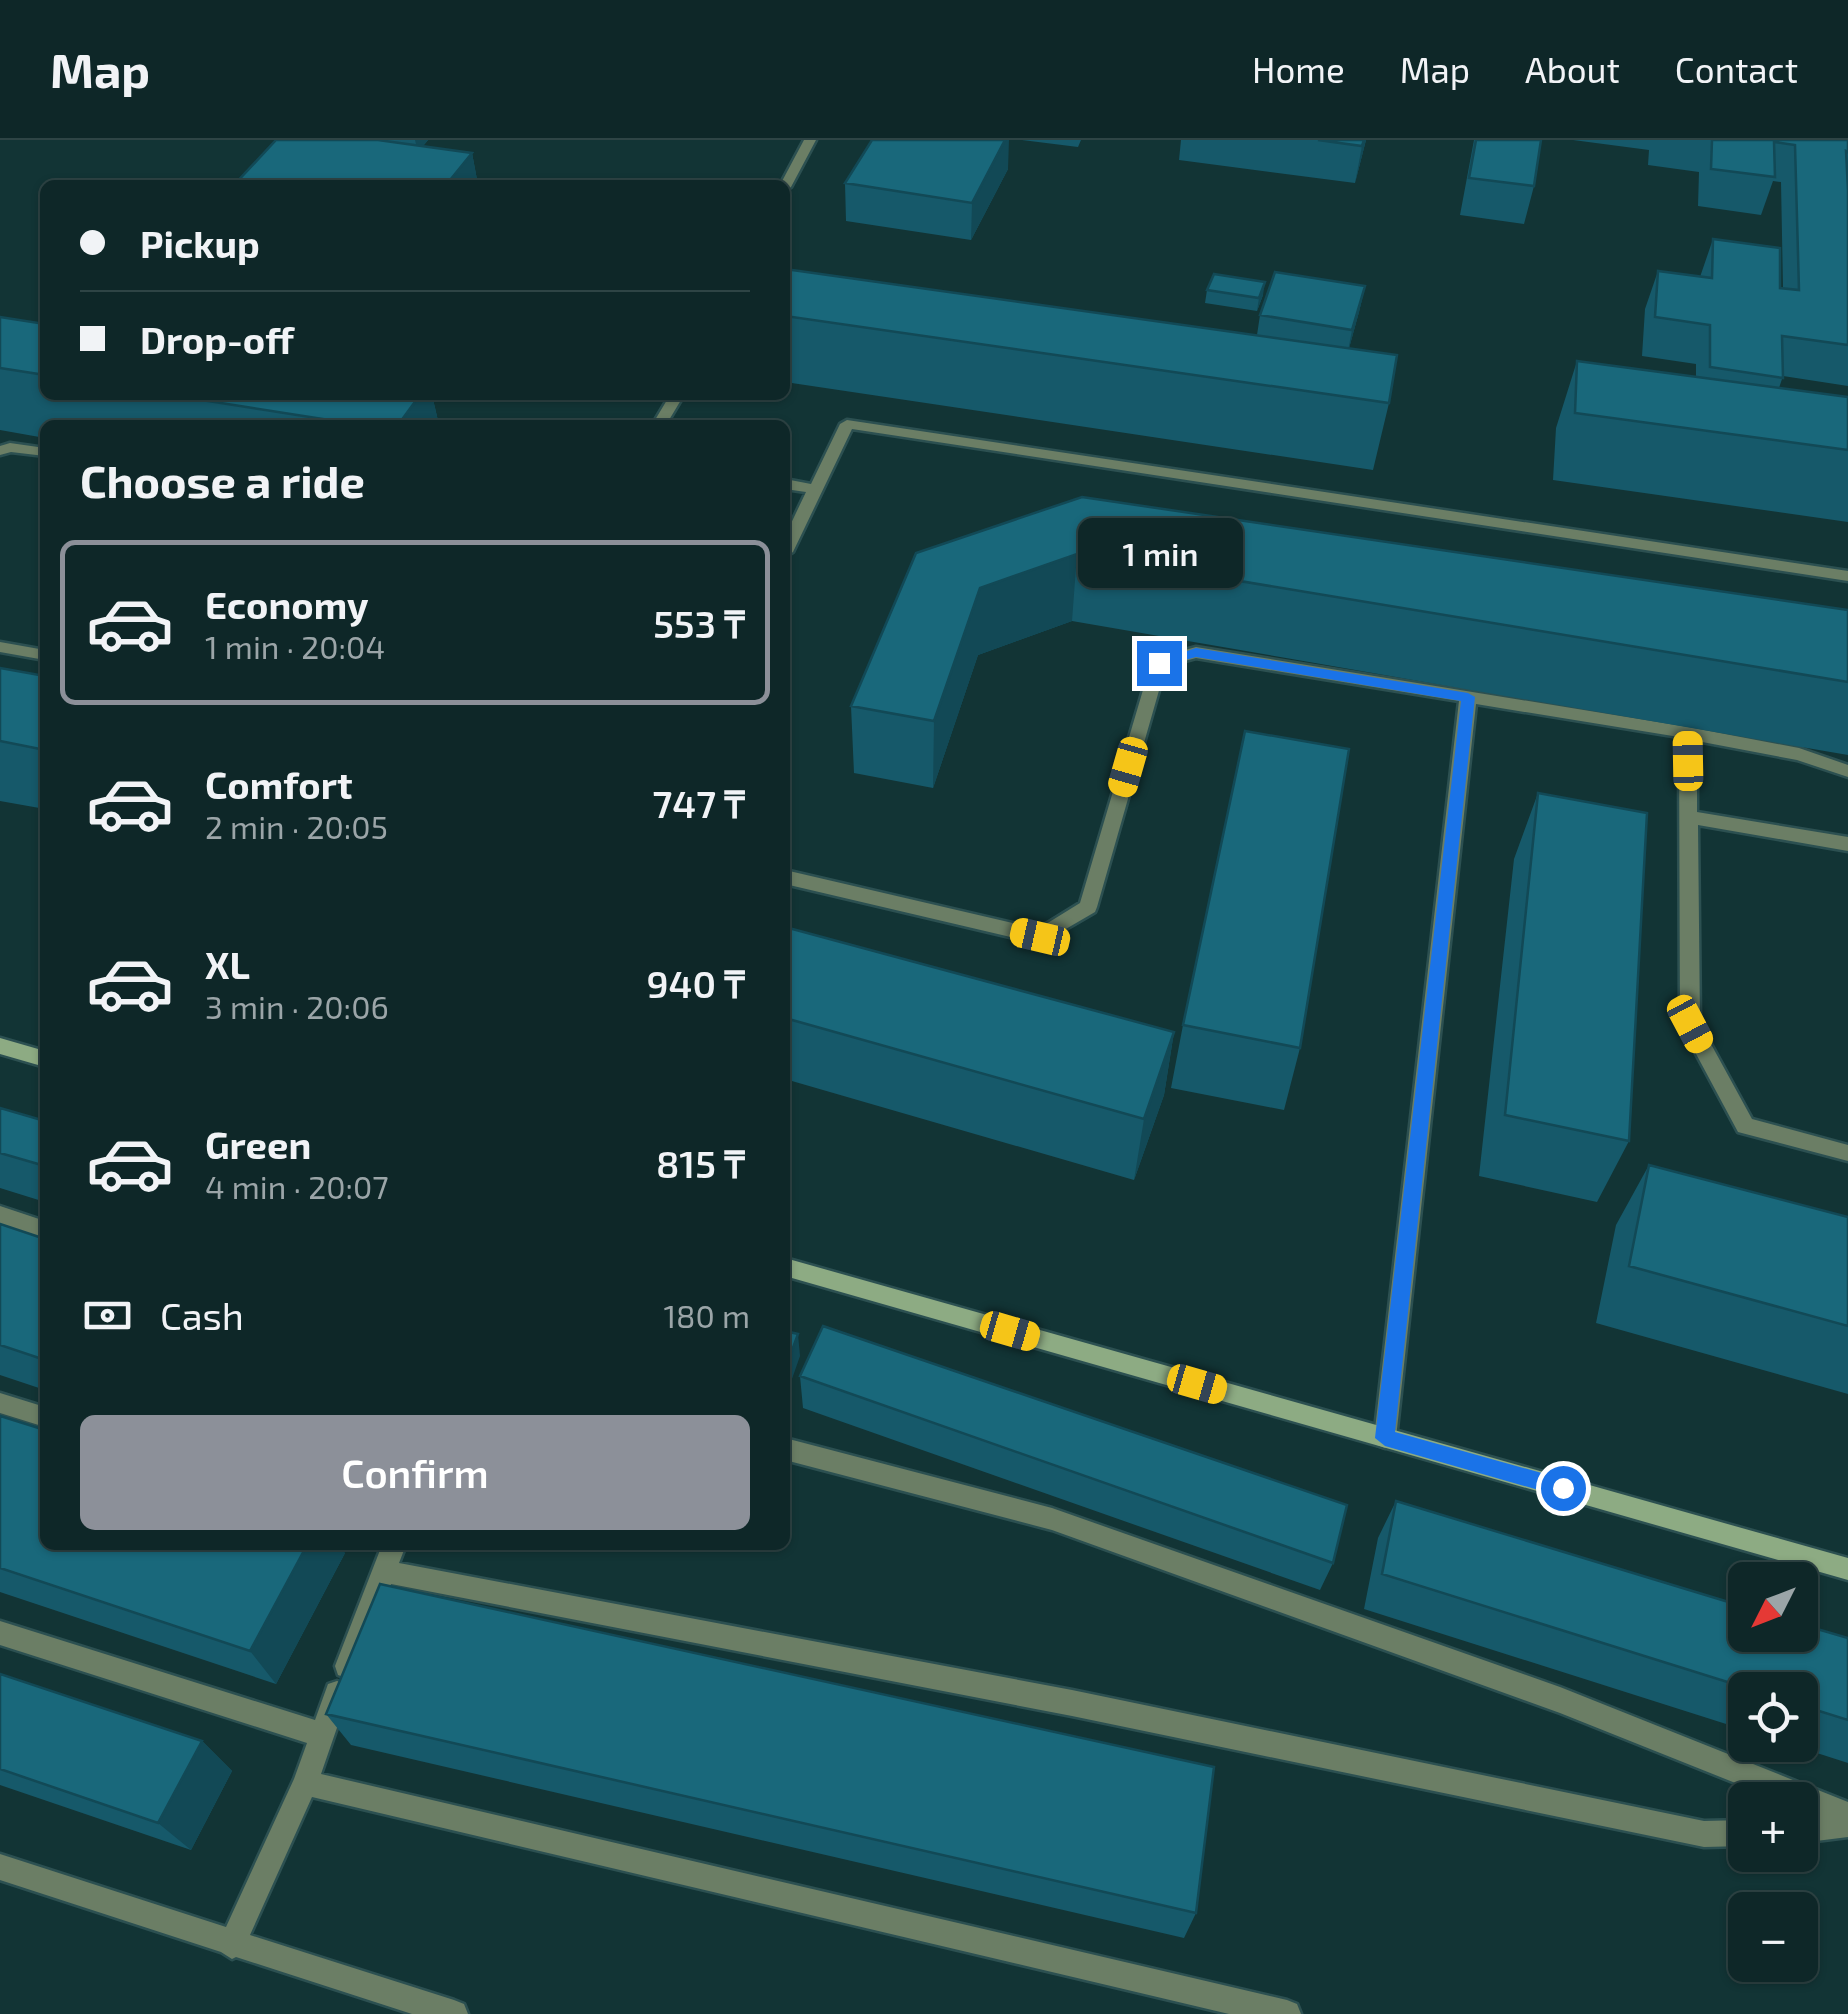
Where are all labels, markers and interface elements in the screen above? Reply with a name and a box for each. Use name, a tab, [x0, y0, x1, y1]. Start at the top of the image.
text: Map	[50, 40, 150, 98]
text: Home	[1252, 48, 1345, 90]
text: Map	[1400, 48, 1470, 90]
text: About	[1525, 48, 1620, 90]
text: Contact	[1675, 48, 1798, 90]
text: Pickup	[140, 220, 260, 266]
text: Drop-off	[140, 316, 294, 362]
text: Choose a ride	[80, 453, 365, 507]
callout: 1 min	[1076, 518, 1242, 588]
text: 1 min	[1123, 534, 1198, 572]
icon: car	[85, 578, 175, 668]
text: Economy	[205, 581, 369, 627]
text: 553 ₸	[653, 600, 745, 646]
text: 1 min · 20:04	[205, 627, 385, 665]
route end	[1137, 641, 1182, 686]
car	[1672, 731, 1704, 791]
car	[1105, 734, 1151, 800]
icon: car	[85, 758, 175, 848]
text: Comfort	[205, 761, 353, 807]
text: 747 ₸	[652, 780, 745, 826]
text: 2 min · 20:05	[205, 807, 388, 845]
car	[1007, 916, 1073, 958]
icon: car	[85, 938, 175, 1028]
text: XL	[205, 941, 250, 987]
text: 940 ₸	[646, 960, 745, 1006]
text: 3 min · 20:06	[205, 987, 389, 1025]
car	[1663, 990, 1717, 1058]
icon: car	[85, 1118, 175, 1208]
text: Green	[205, 1121, 311, 1167]
text: 815 ₸	[656, 1140, 745, 1186]
text: 4 min · 20:07	[205, 1167, 389, 1205]
icon: cash	[80, 1288, 135, 1343]
text: Cash	[160, 1292, 244, 1338]
text: 180 m	[663, 1296, 750, 1334]
car	[977, 1308, 1043, 1354]
car	[1164, 1361, 1230, 1407]
button: Confirm	[80, 1415, 750, 1530]
route start	[1541, 1466, 1586, 1511]
north arrow	[1728, 1562, 1818, 1652]
map controls	[1728, 1562, 1818, 1982]
button: locate	[1728, 1672, 1818, 1762]
button: +	[1728, 1782, 1818, 1872]
button: −	[1728, 1892, 1818, 1982]

